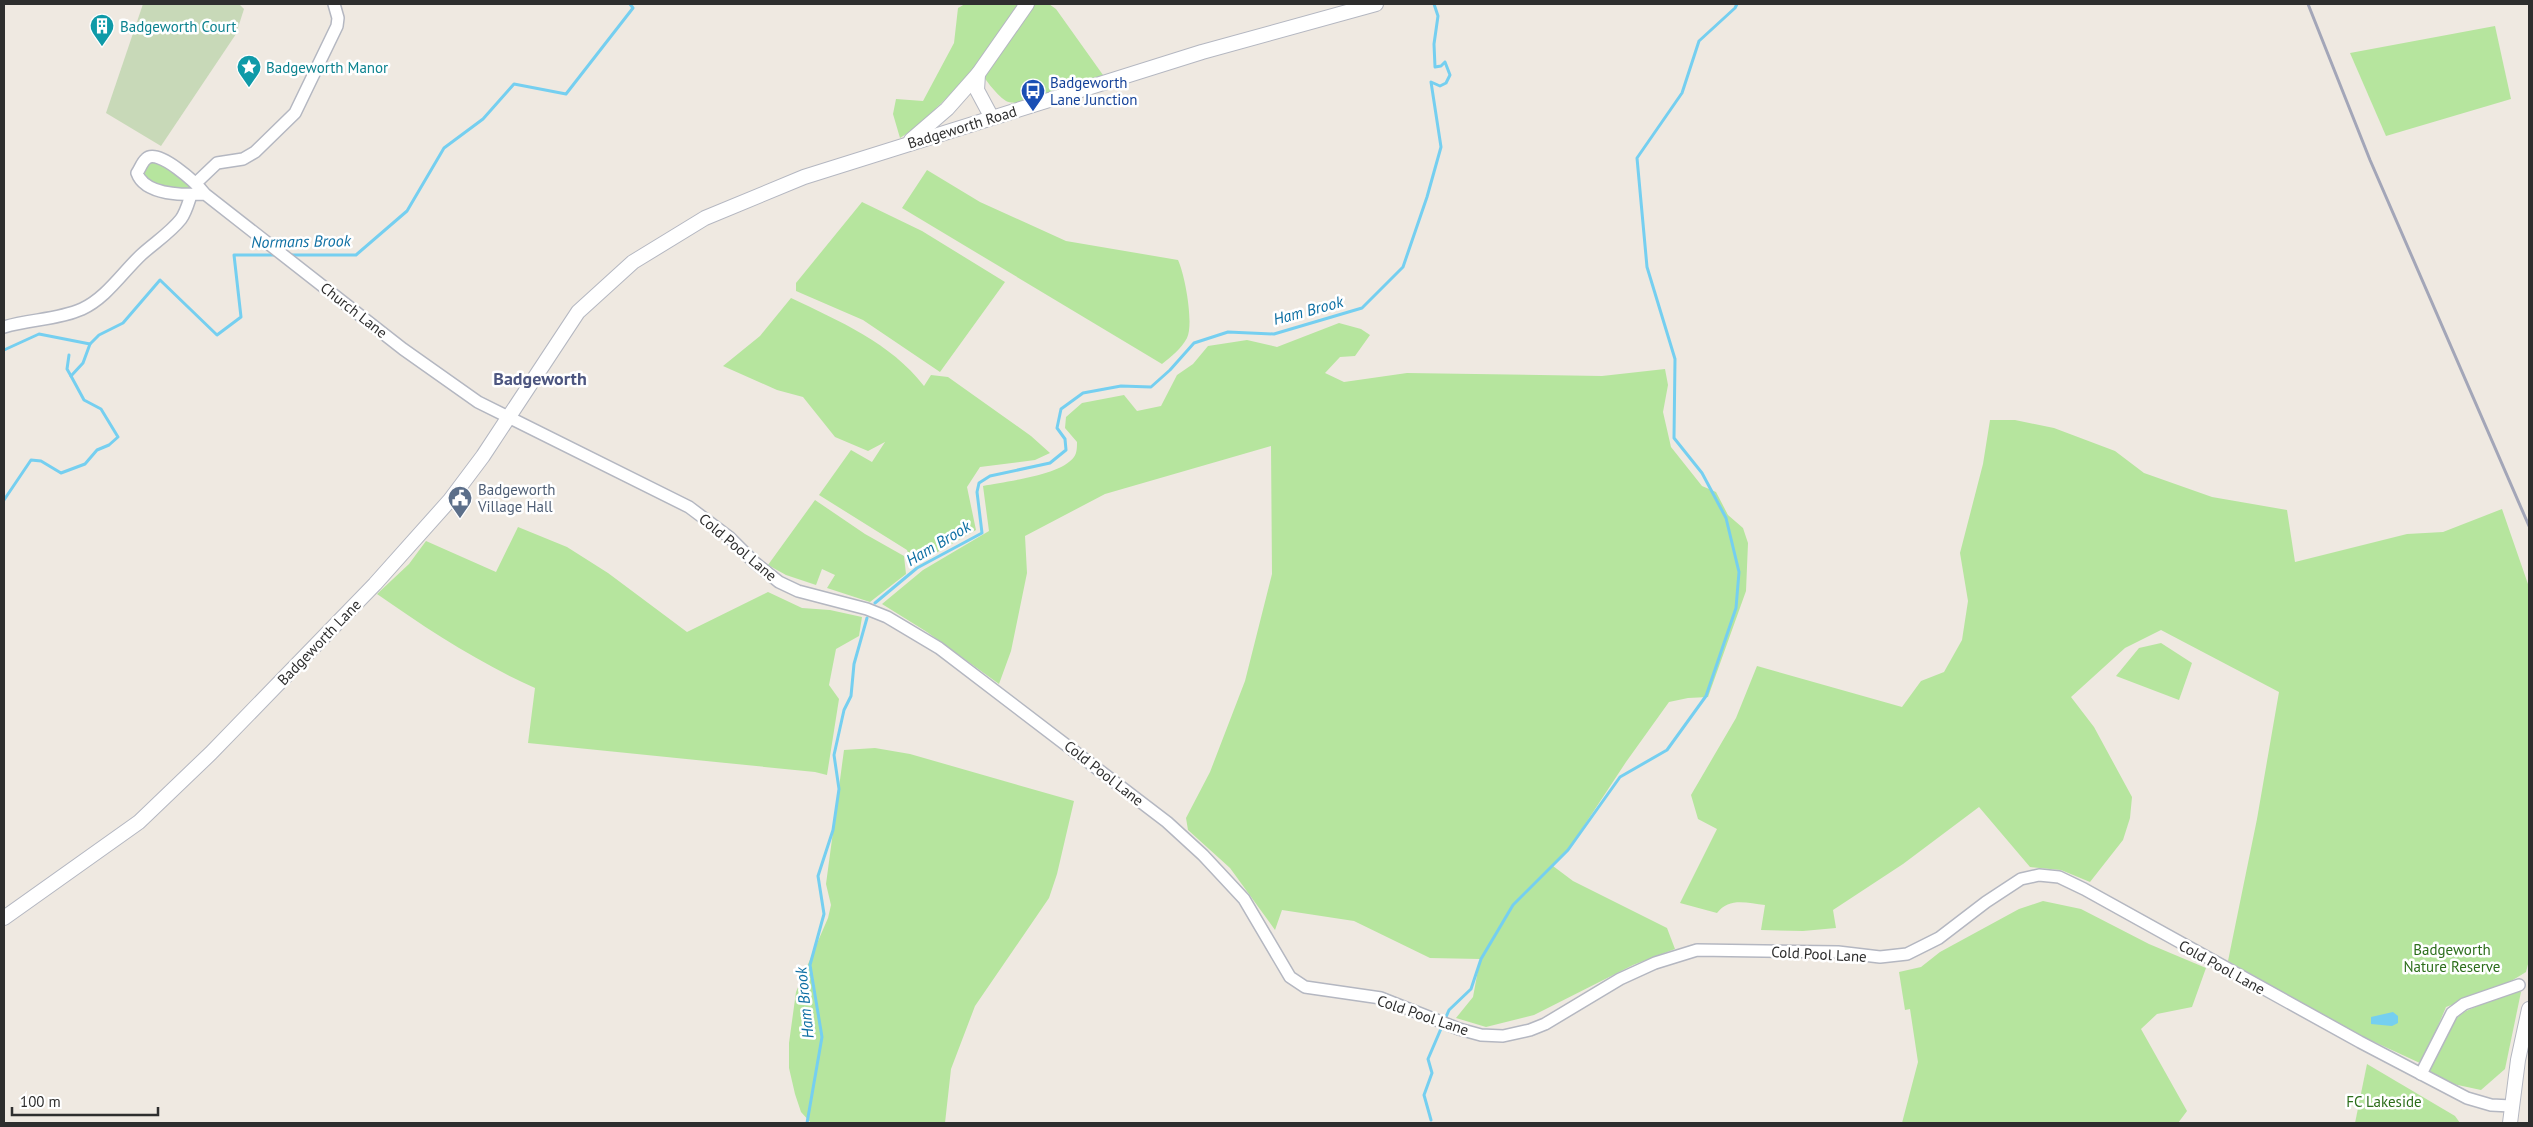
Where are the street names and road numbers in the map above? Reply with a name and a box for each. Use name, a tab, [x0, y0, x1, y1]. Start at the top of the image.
street label: Badgeworth Road	[905, 101, 1019, 153]
street label: Church Lane	[317, 278, 391, 342]
street label: Cold Pool Lane	[695, 509, 781, 585]
street label: Badgeworth Lane	[273, 595, 365, 689]
street label: Cold Pool Lane	[1060, 736, 1148, 810]
street label: Cold Pool Lane	[2176, 936, 2268, 998]
street label: Cold Pool Lane	[1771, 942, 1867, 966]
street label: Cold Pool Lane	[1375, 990, 1471, 1040]

